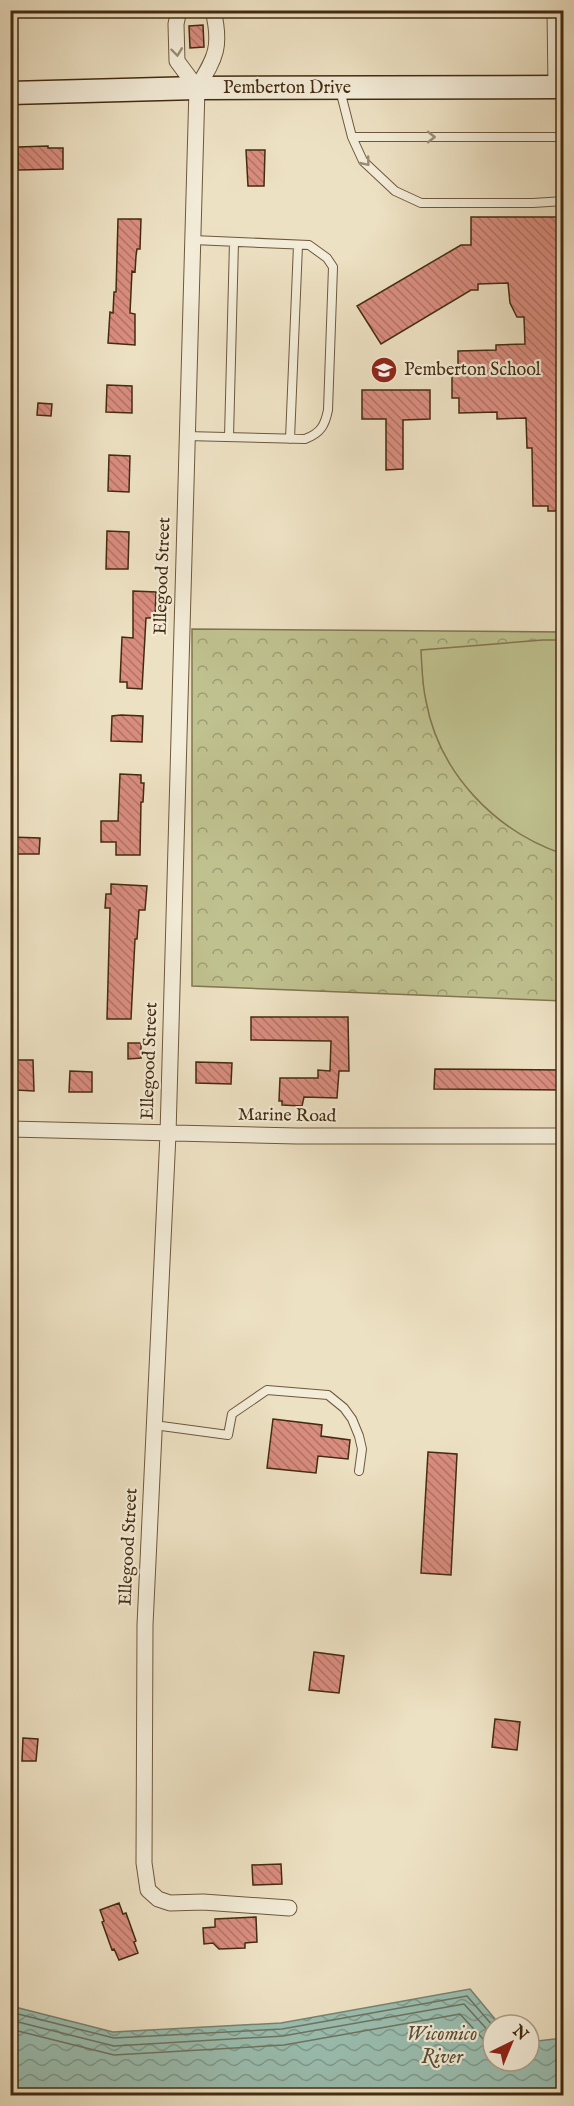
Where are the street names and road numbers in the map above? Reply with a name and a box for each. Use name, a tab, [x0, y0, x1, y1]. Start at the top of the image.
street label: Pemberton Drive	[223, 77, 351, 100]
street label: Ellegood Street	[149, 517, 177, 635]
street label: Ellegood Street	[136, 1002, 164, 1120]
street label: Marine Road	[238, 1104, 337, 1128]
street label: Ellegood Street	[114, 1488, 144, 1606]

